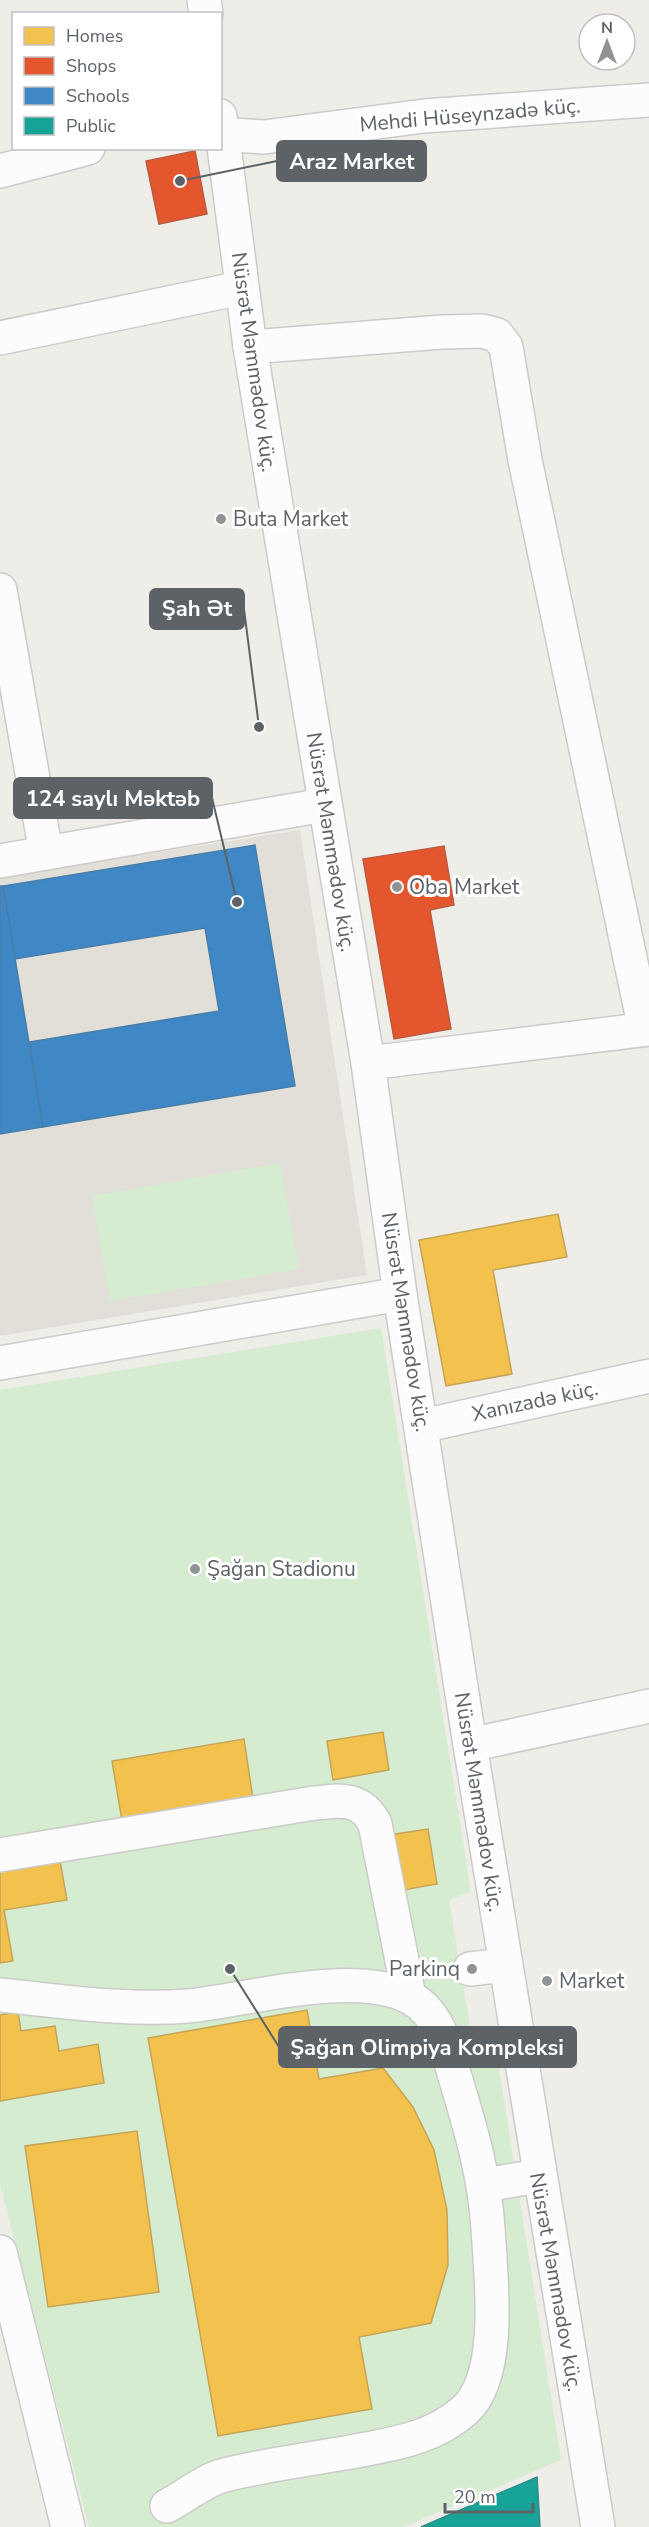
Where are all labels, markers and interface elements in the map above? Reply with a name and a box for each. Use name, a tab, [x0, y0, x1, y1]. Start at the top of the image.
legend	[12, 12, 222, 150]
north arrow	[577, 12, 637, 72]
text: N	[601, 17, 613, 39]
text: Homes	[66, 24, 123, 48]
text: Shops	[66, 54, 116, 78]
text: Schools	[66, 84, 130, 108]
street label: Mehdi Hüseynzadə küç.	[358, 91, 582, 139]
text: Public	[66, 114, 116, 138]
callout: Araz Market	[277, 141, 426, 181]
text: Araz Market	[290, 147, 415, 177]
street label: Nüsrət Məmmədov küç.	[225, 250, 283, 474]
place label: Buta Market	[233, 505, 349, 533]
marker: Buta Market	[214, 512, 228, 526]
callout: Şah Ət	[150, 589, 244, 629]
text: Şah Ət	[162, 594, 233, 624]
street label: Nüsrət Məmmədov küç.	[300, 730, 362, 954]
callout: 124 saylı Məktəb	[14, 778, 212, 818]
text: 124 saylı Məktəb	[26, 784, 200, 814]
place label: Oba Market	[409, 873, 520, 901]
marker: Oba Market	[390, 880, 404, 894]
street label: Nüsrət Məmmədov küç.	[375, 1210, 437, 1434]
street label: Xanızadə küç.	[469, 1374, 601, 1428]
place label: Şağan Stadionu	[207, 1555, 356, 1583]
marker: Şağan Stadionu	[188, 1562, 202, 1576]
street label: Nüsrət Məmmədov küç.	[448, 1690, 510, 1914]
place label: Parkinq	[389, 1955, 460, 1983]
marker: Parkinq	[465, 1962, 479, 1976]
place label: Market	[559, 1967, 625, 1995]
marker: Market	[540, 1974, 554, 1988]
callout: Şağan Olimpiya Kompleksi	[279, 2027, 576, 2067]
text: Şağan Olimpiya Kompleksi	[290, 2033, 564, 2063]
street label: Nüsrət Məmmədov küç.	[523, 2170, 589, 2394]
scale bar	[445, 2476, 534, 2514]
text: 20 m	[454, 2485, 496, 2509]

